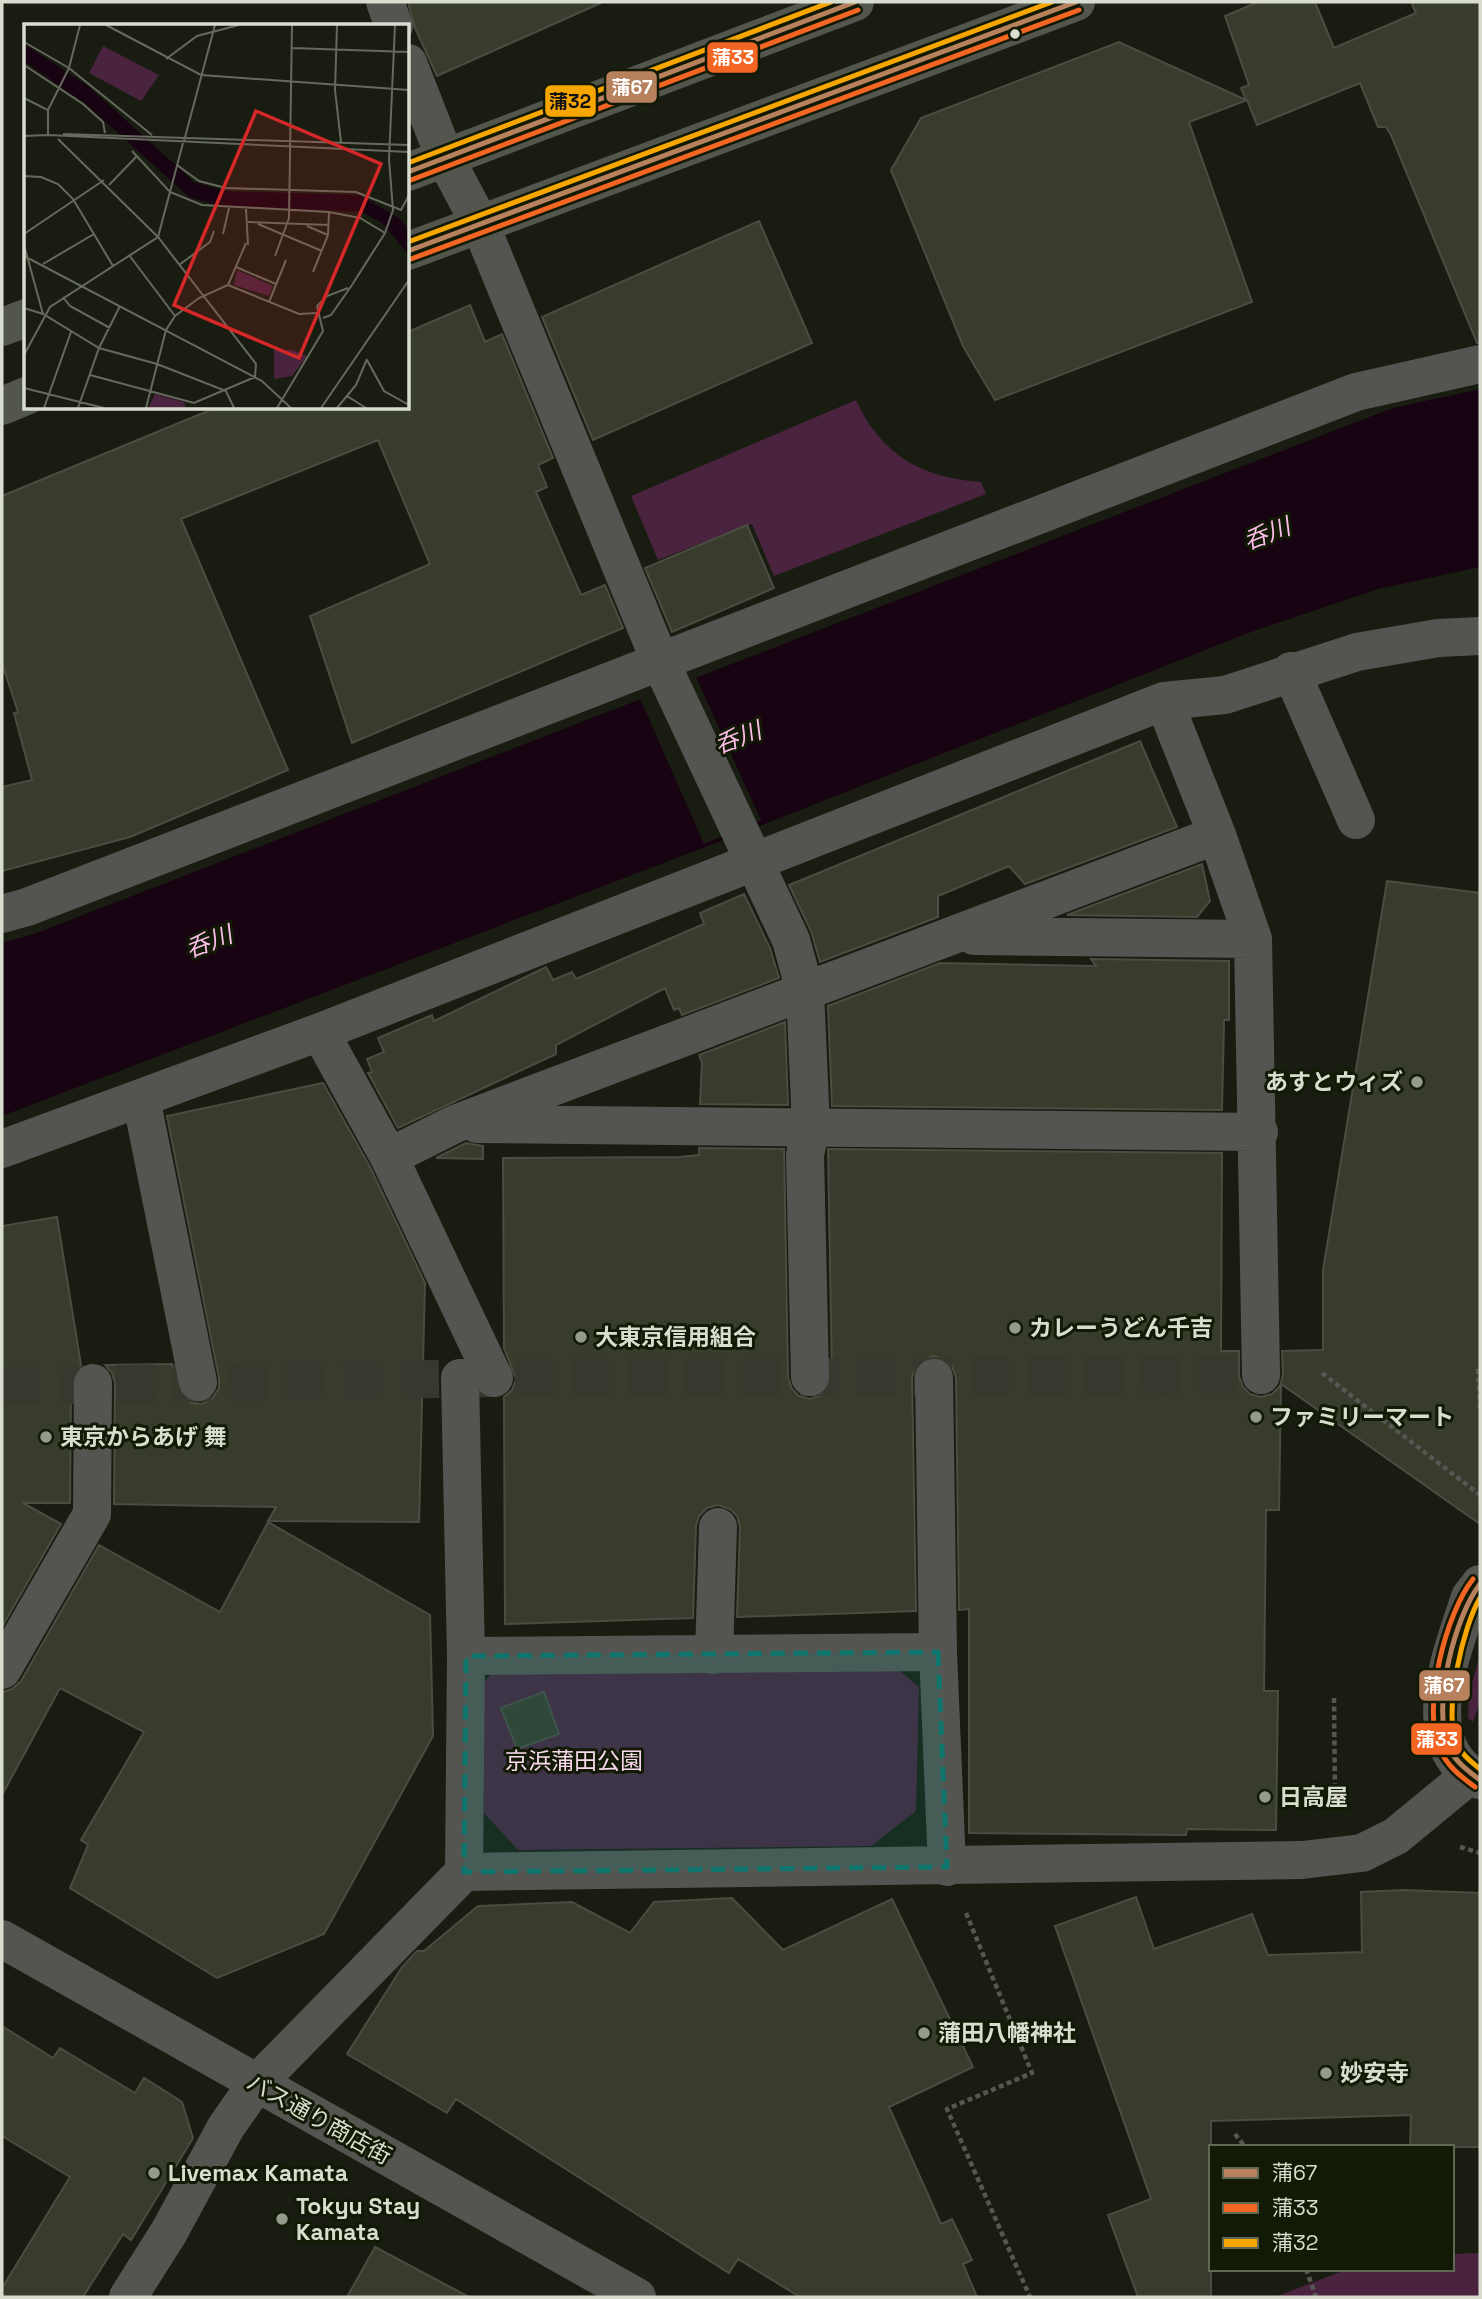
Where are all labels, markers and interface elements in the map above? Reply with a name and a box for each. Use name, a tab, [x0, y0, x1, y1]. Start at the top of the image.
inset map	[24, 24, 410, 410]
unlabelled marker	[1008, 27, 1022, 41]
line badge: 蒲33	[706, 41, 759, 74]
text: 蒲33	[712, 45, 754, 70]
line badge: 蒲67	[605, 70, 658, 104]
text: 蒲67	[612, 75, 653, 100]
line badge: 蒲32	[544, 84, 597, 118]
text: 蒲32	[549, 89, 591, 114]
water label: 呑川	[1239, 509, 1298, 557]
water label: 呑川	[710, 713, 769, 761]
water label: 呑川	[181, 917, 240, 965]
place label: あすとウィズ	[1265, 1067, 1403, 1097]
marker: あすとウィズ	[1409, 1074, 1425, 1090]
place label: カレーうどん千吉	[1029, 1313, 1213, 1343]
marker: カレーうどん千吉	[1007, 1320, 1023, 1336]
place label: 大東京信用組合	[595, 1322, 756, 1352]
marker: 大東京信用組合	[573, 1329, 589, 1345]
place label: ファミリーマート	[1270, 1402, 1454, 1432]
marker: ファミリーマート	[1248, 1409, 1264, 1425]
place label: 東京からあげ 舞	[60, 1422, 227, 1452]
marker: 東京からあげ 舞	[38, 1429, 54, 1445]
line badge: 蒲67	[1418, 1669, 1471, 1702]
text: 蒲67	[1424, 1673, 1465, 1698]
line badge: 蒲33	[1410, 1722, 1463, 1756]
text: 蒲33	[1416, 1727, 1458, 1752]
park label: 京浜蒲田公園	[505, 1746, 643, 1776]
place label: 日高屋	[1279, 1782, 1348, 1812]
marker: 日高屋	[1257, 1789, 1273, 1805]
place label: 蒲田八幡神社	[938, 2018, 1076, 2048]
marker: 蒲田八幡神社	[916, 2025, 932, 2041]
place label: 妙安寺	[1340, 2058, 1409, 2088]
marker: 妙安寺	[1318, 2065, 1334, 2081]
street label: バス通り商店街	[241, 2067, 397, 2171]
legend	[1209, 2145, 1454, 2271]
place label: Livemax Kamata	[168, 2158, 348, 2188]
text: 蒲67	[1272, 2159, 1318, 2186]
marker: Livemax Kamata	[146, 2165, 162, 2181]
place label: Tokyu Stay Kamata	[296, 2191, 420, 2247]
text: 蒲33	[1272, 2194, 1318, 2221]
marker: Tokyu Stay Kamata	[274, 2211, 290, 2227]
text: 蒲32	[1272, 2229, 1318, 2256]

